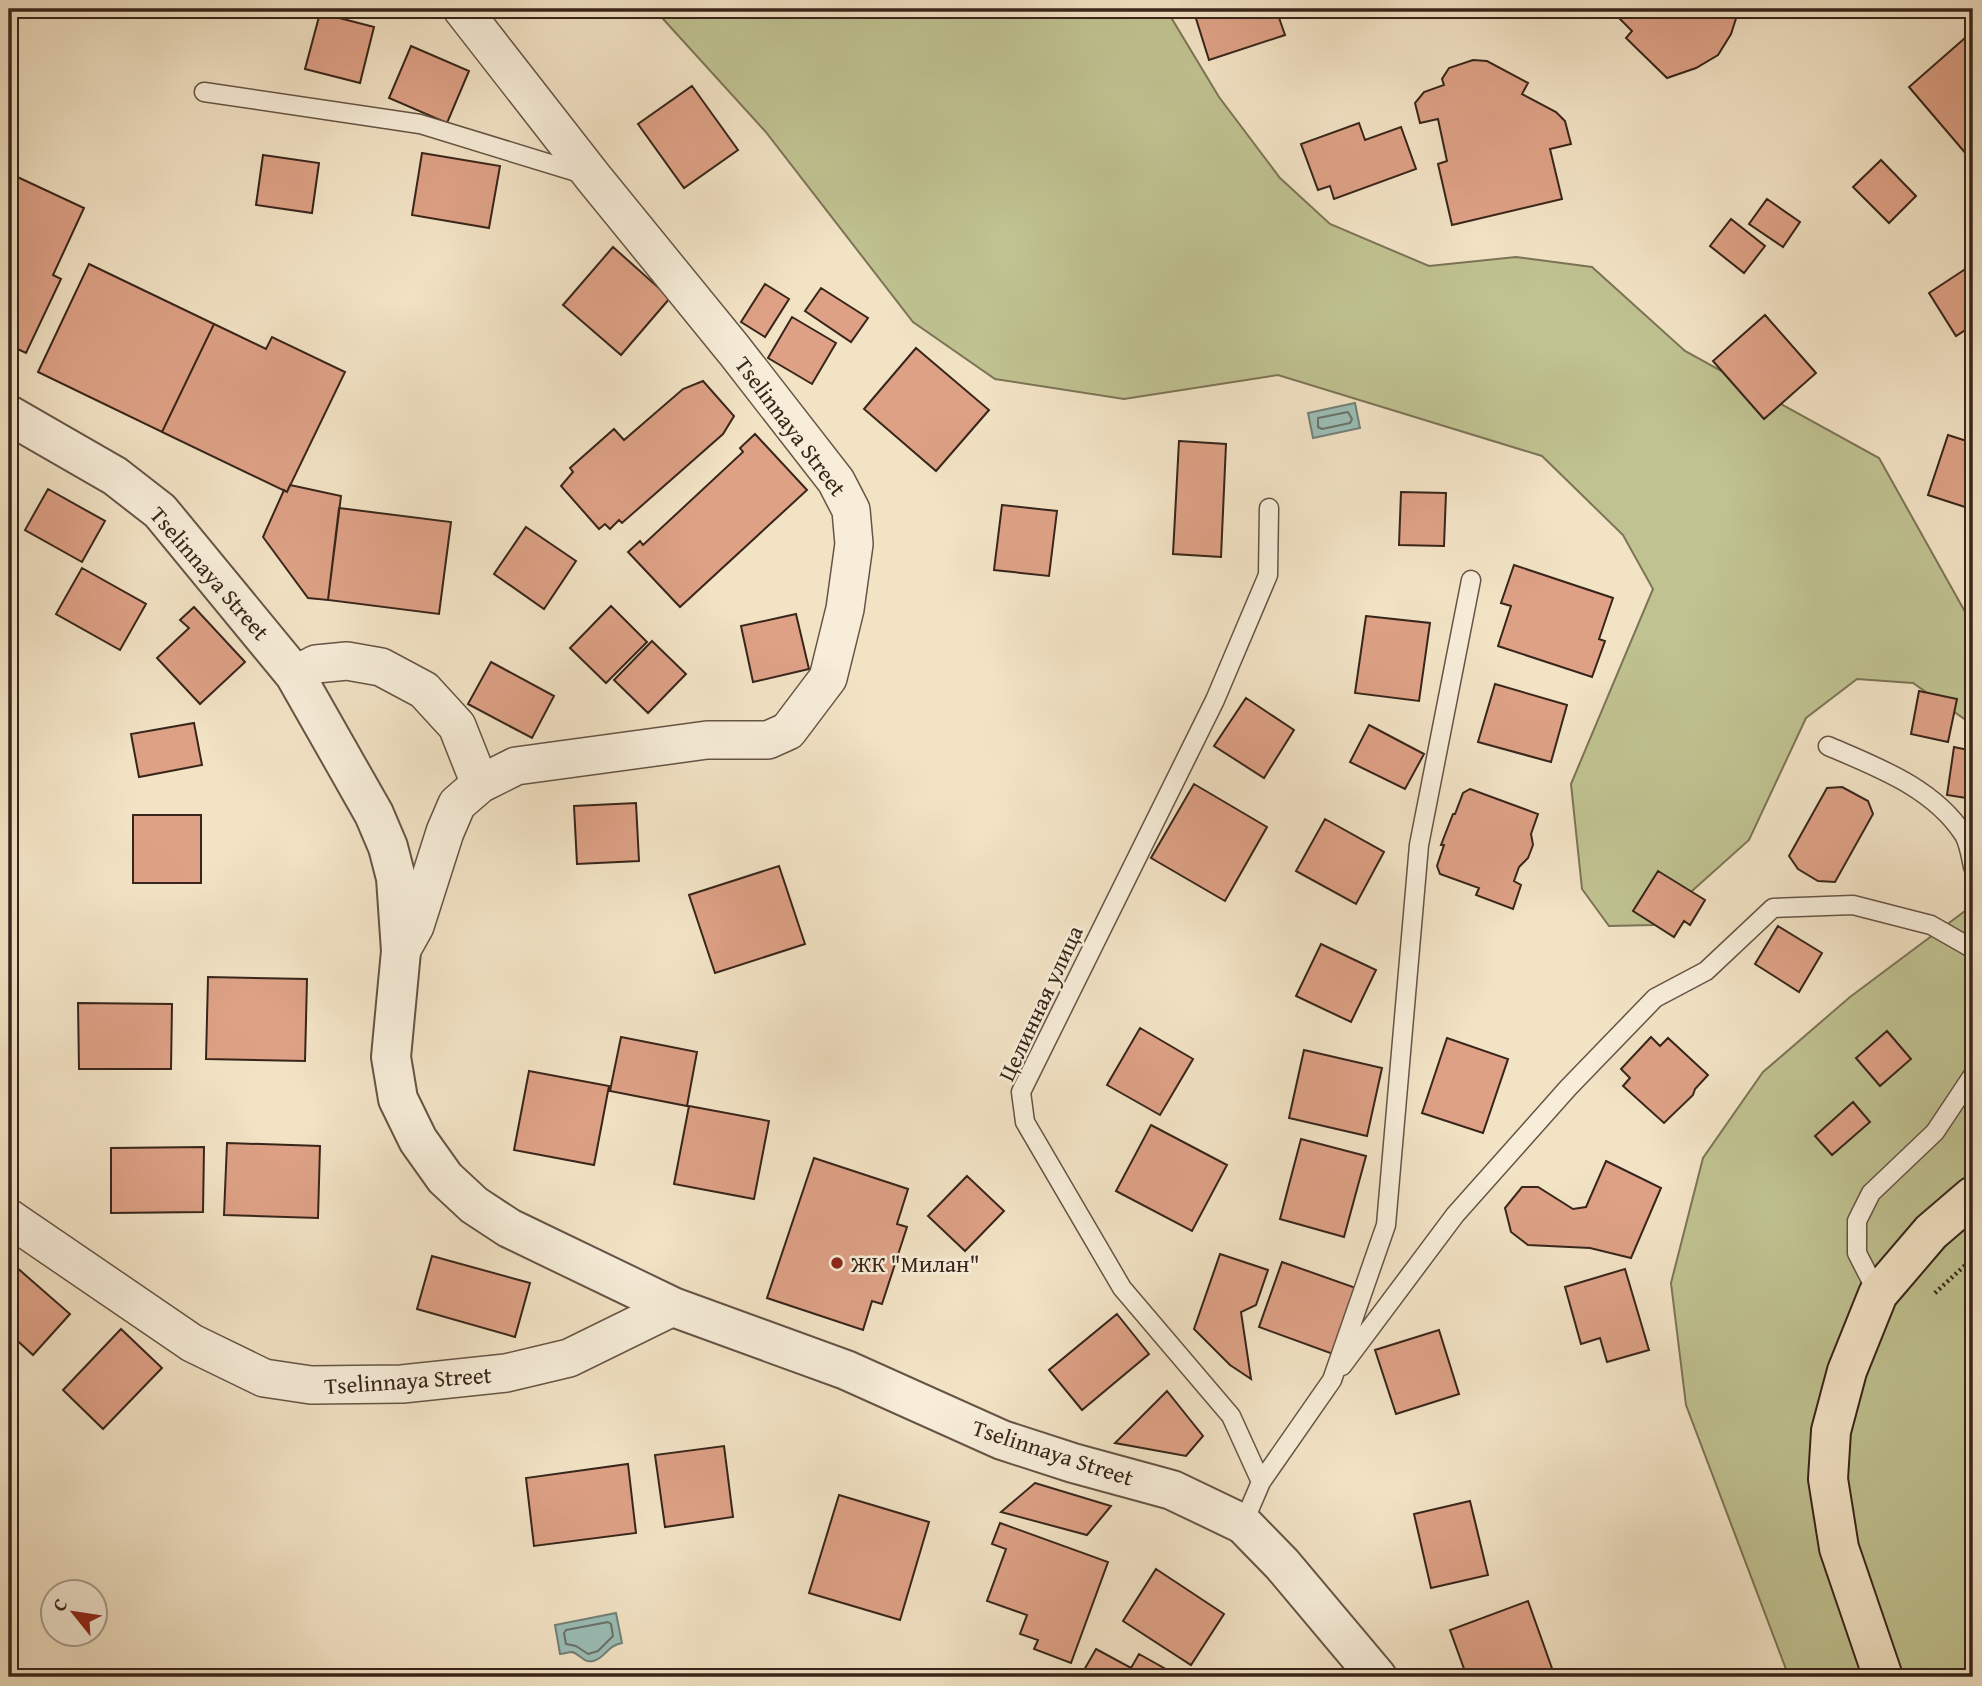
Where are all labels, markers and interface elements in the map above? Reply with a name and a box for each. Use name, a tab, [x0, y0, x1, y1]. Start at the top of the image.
street label: Tselinnaya Street	[727, 349, 855, 503]
street label: Tselinnaya Street	[143, 499, 277, 647]
street label: Целинная улица	[989, 920, 1091, 1086]
place label: ЖК "Милан"	[850, 1247, 980, 1280]
marker: ЖК "Милан"	[829, 1255, 845, 1271]
street label: Tselinnaya Street	[323, 1358, 493, 1402]
street label: Tselinnaya Street	[968, 1410, 1138, 1494]
north arrow	[38, 1578, 108, 1648]
text: С	[44, 1593, 74, 1616]

